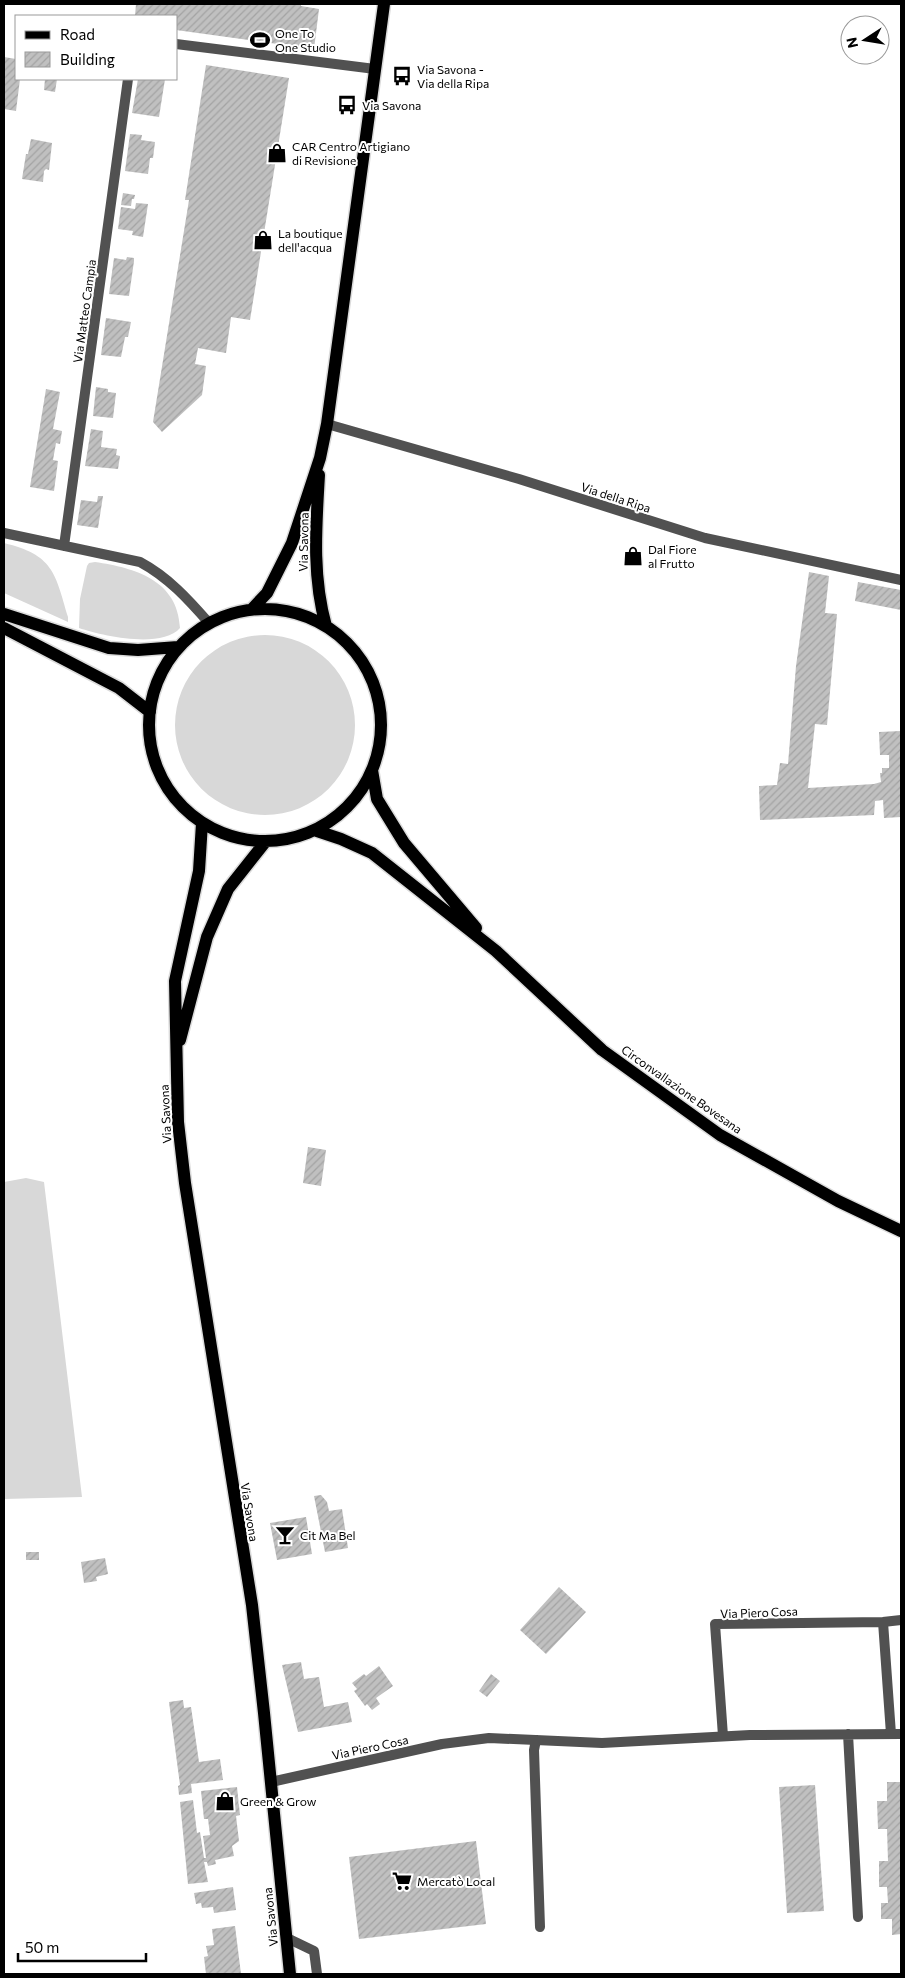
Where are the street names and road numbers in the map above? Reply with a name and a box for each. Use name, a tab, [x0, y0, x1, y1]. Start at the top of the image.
street label: Via Matteo Campia	[70, 258, 98, 364]
street label: Via della Ripa	[579, 479, 653, 515]
street label: Via Savona	[295, 512, 311, 572]
street label: Circonvallazione Bovesana	[619, 1042, 745, 1136]
street label: Via Savona	[156, 1084, 174, 1144]
street label: Via Savona	[238, 1482, 262, 1542]
street label: Via Piero Cosa	[720, 1604, 798, 1620]
street label: Via Piero Cosa	[330, 1732, 410, 1762]
street label: Via Savona	[260, 1887, 280, 1947]

